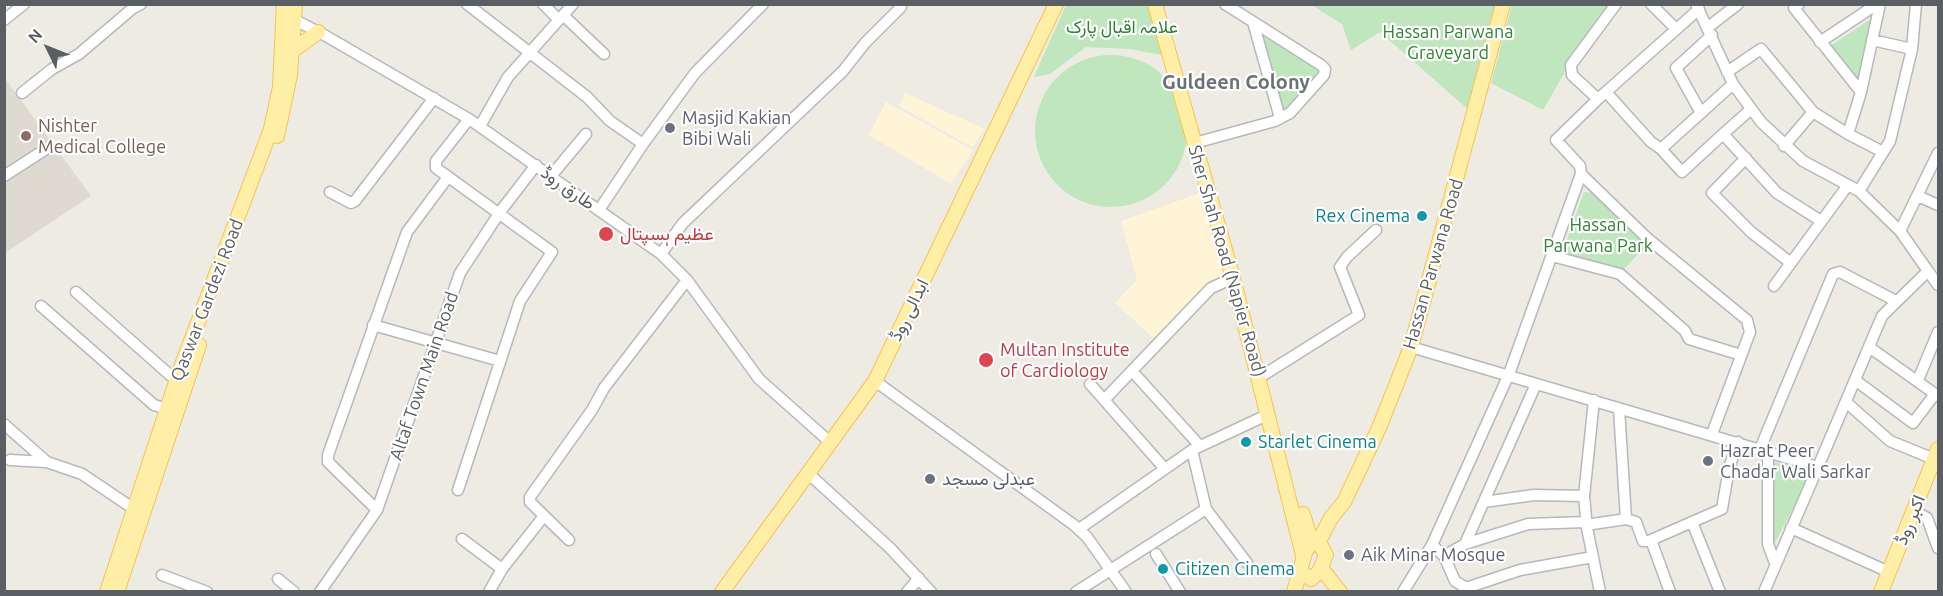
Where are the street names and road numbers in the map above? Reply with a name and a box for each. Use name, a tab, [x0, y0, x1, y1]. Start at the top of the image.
street label: Sher Shah Road (Napier Road)	[1184, 143, 1270, 379]
street label: طارق روڈ	[537, 162, 599, 214]
street label: Hassan Parwana Road	[1398, 176, 1468, 352]
street label: Qaswar Gardezi Road	[166, 216, 248, 384]
street label: ابدالی روڈ	[885, 275, 933, 345]
street label: Altaf Town Main Road	[385, 289, 463, 463]
street label: اکبر روڈ	[1890, 492, 1930, 548]

